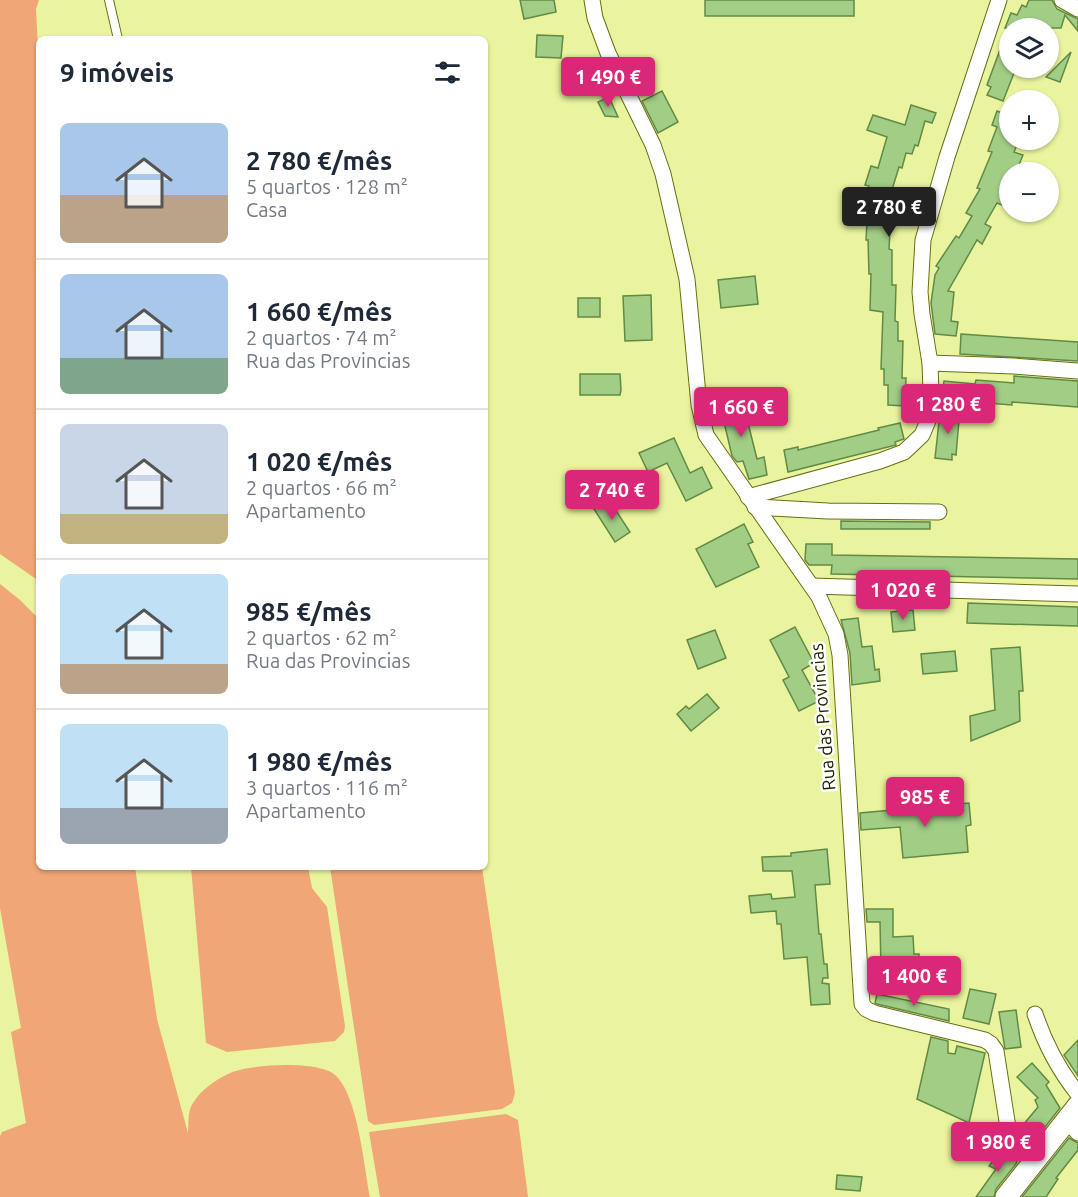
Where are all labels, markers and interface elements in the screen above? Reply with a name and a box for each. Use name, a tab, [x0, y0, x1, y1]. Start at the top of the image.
map controls	[999, 18, 1059, 222]
button: layers	[999, 18, 1059, 78]
icon: filters	[431, 56, 464, 89]
pin: 1 490 €	[553, 57, 663, 108]
text: 9 imóveis	[60, 58, 174, 87]
text: 1 490 €	[575, 65, 641, 88]
button: +	[999, 90, 1059, 150]
text: 2 780 €/mês	[246, 146, 392, 175]
icon: home	[108, 147, 180, 219]
button: −	[999, 162, 1059, 222]
text: 5 quartos · 128 m²	[246, 175, 408, 198]
pin: 2 780 €	[834, 187, 944, 238]
text: 2 780 €	[856, 195, 922, 218]
text: Casa	[246, 198, 288, 221]
text: 1 660 €/mês	[246, 297, 392, 326]
icon: home	[108, 298, 180, 370]
text: 2 quartos · 74 m²	[246, 326, 397, 349]
text: Rua das Provincias	[246, 349, 410, 372]
pin: 1 280 €	[893, 384, 1003, 435]
pin: 1 660 €	[686, 387, 796, 438]
text: 1 280 €	[915, 392, 981, 415]
text: 1 660 €	[708, 395, 774, 418]
text: 1 020 €/mês	[246, 447, 392, 476]
icon: home	[108, 448, 180, 520]
pin: 2 740 €	[557, 470, 667, 521]
text: 2 quartos · 66 m²	[246, 476, 397, 499]
text: 2 740 €	[579, 478, 645, 501]
text: Apartamento	[246, 499, 366, 522]
pin: 1 020 €	[848, 570, 958, 621]
text: 1 020 €	[870, 578, 936, 601]
text: 985 €/mês	[246, 597, 371, 626]
icon: home	[108, 598, 180, 670]
text: 2 quartos · 62 m²	[246, 626, 397, 649]
street label: Rua das Provincias	[806, 642, 838, 792]
text: Rua das Provincias	[246, 649, 410, 672]
text: 1 980 €/mês	[246, 747, 392, 776]
icon: home	[108, 748, 180, 820]
text: 3 quartos · 116 m²	[246, 776, 408, 799]
pin: 985 €	[883, 777, 967, 828]
text: 985 €	[900, 785, 950, 808]
text: Apartamento	[246, 799, 366, 822]
pin: 1 400 €	[859, 956, 969, 1007]
text: 1 400 €	[881, 964, 947, 987]
pin: 1 980 €	[943, 1122, 1053, 1173]
text: 1 980 €	[965, 1130, 1031, 1153]

